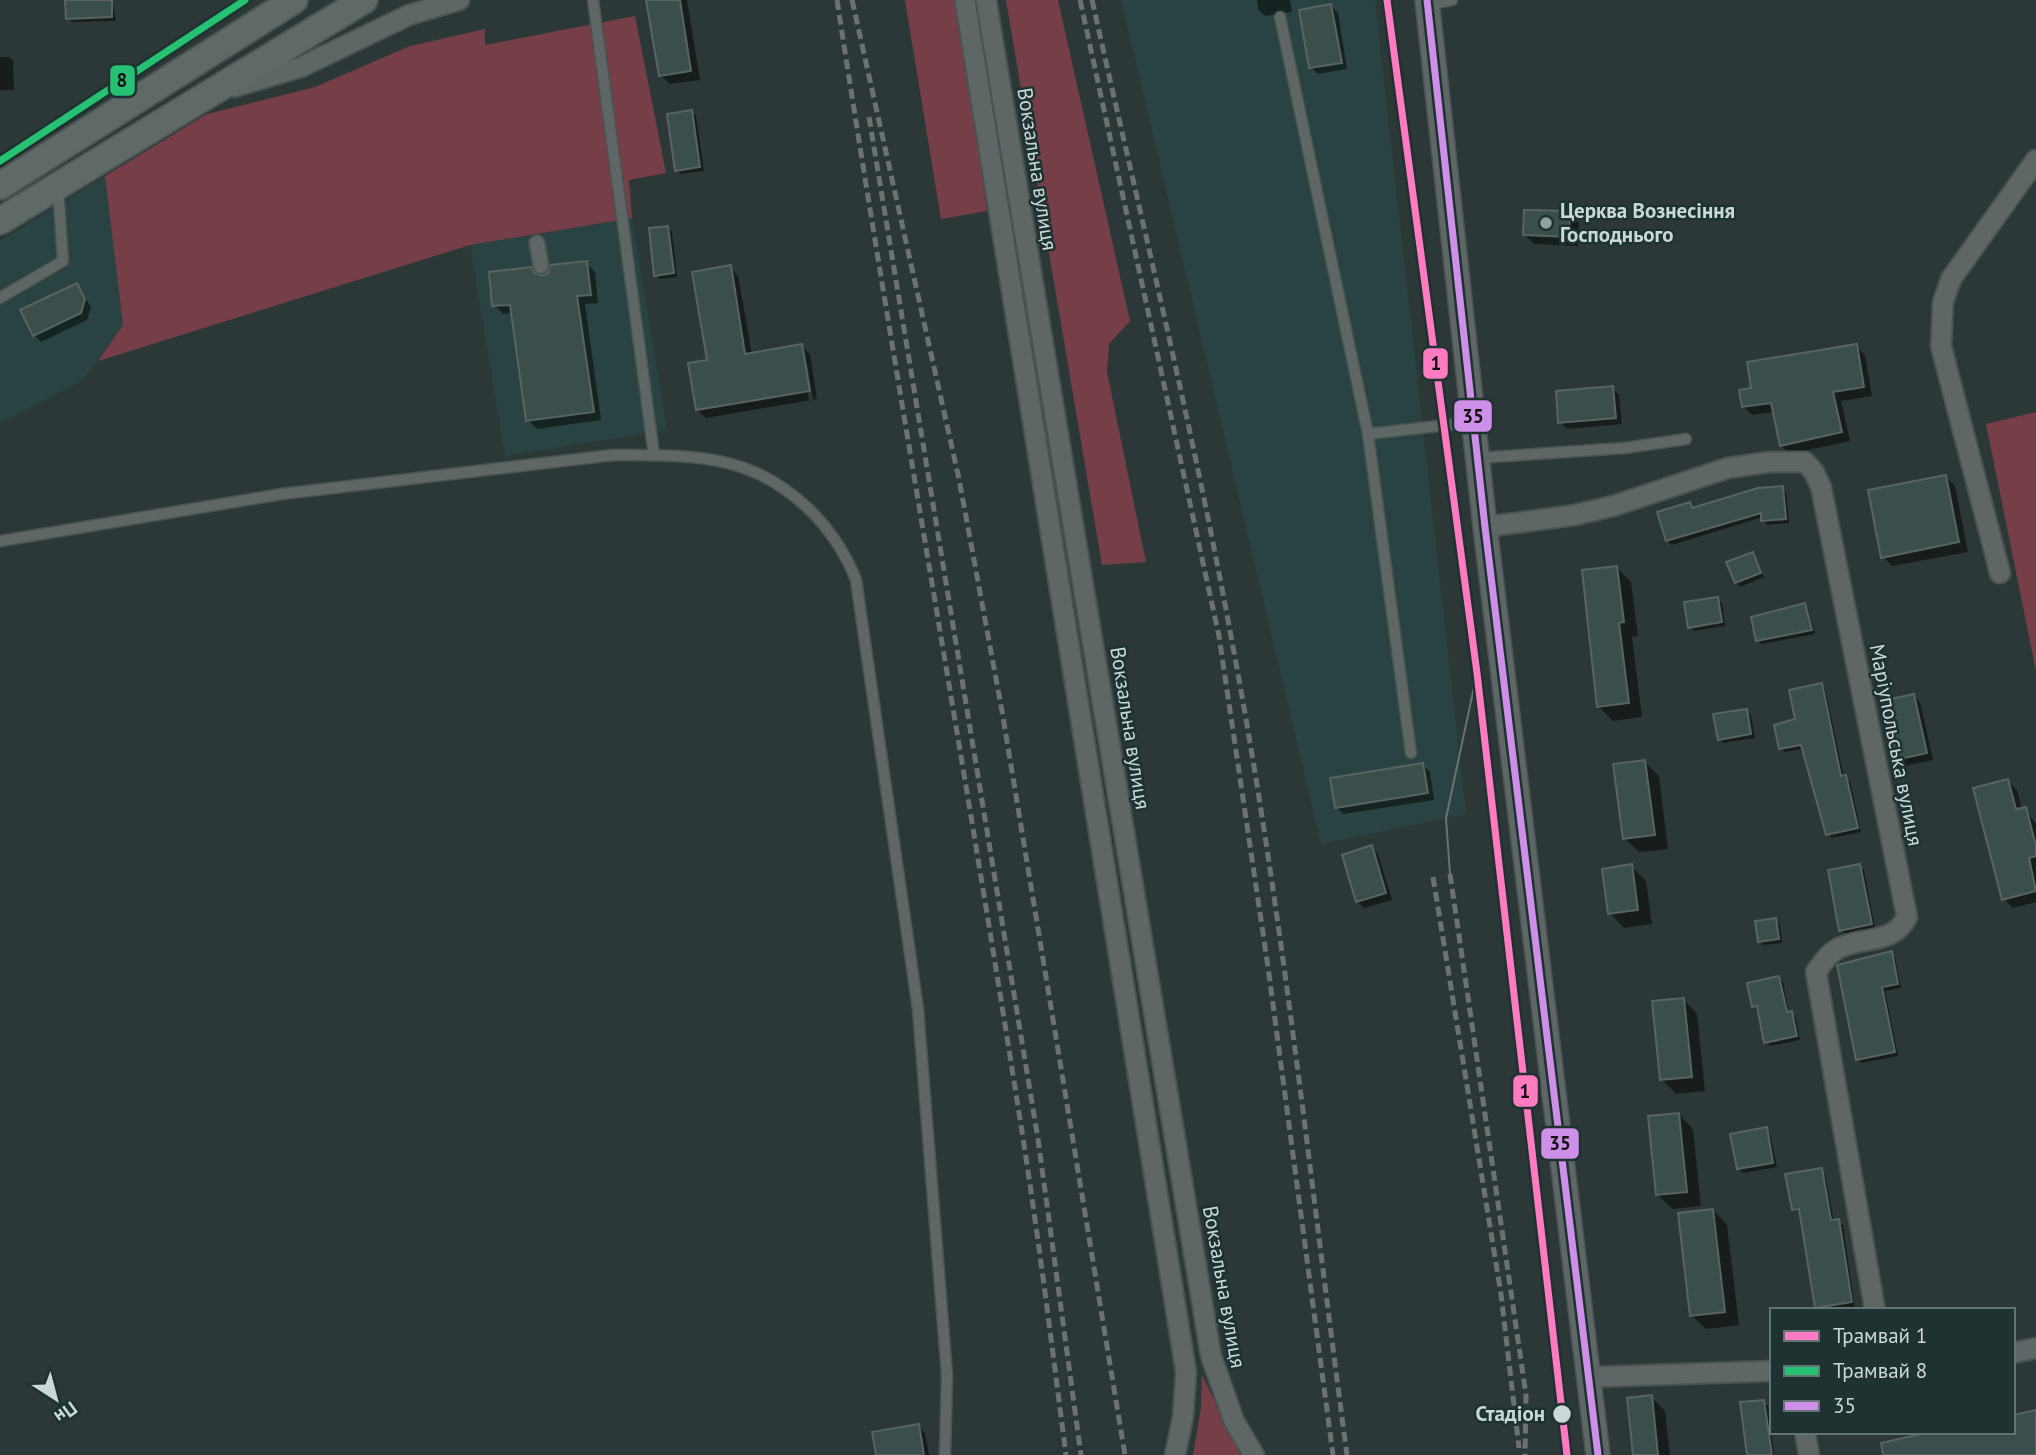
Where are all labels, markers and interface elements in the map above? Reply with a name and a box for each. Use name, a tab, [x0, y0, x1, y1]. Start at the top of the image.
line badge: 8	[109, 64, 136, 97]
text: 8	[117, 68, 127, 92]
street label: Вокзальна вулиця	[1011, 86, 1064, 252]
place label: Церква Вознесіння Господнього	[1560, 197, 1735, 248]
marker: Церква Вознесіння Господнього	[1538, 215, 1554, 231]
line badge: 1	[1422, 347, 1449, 380]
text: 1	[1431, 351, 1441, 375]
line badge: 35	[1453, 399, 1493, 433]
text: 35	[1462, 404, 1484, 428]
street label: Маріупольська вулиця	[1864, 642, 1929, 848]
street label: Вокзальна вулиця	[1104, 645, 1157, 811]
line badge: 1	[1512, 1074, 1539, 1108]
text: 1	[1520, 1079, 1530, 1103]
line badge: 35	[1540, 1127, 1580, 1160]
text: 35	[1549, 1131, 1571, 1155]
street label: Вокзальна вулиця	[1197, 1204, 1252, 1370]
legend	[1770, 1308, 2015, 1434]
text: Трамвай 1	[1833, 1322, 1927, 1349]
text: Трамвай 8	[1833, 1357, 1927, 1384]
north arrow	[21, 1364, 91, 1434]
text: 35	[1833, 1392, 1856, 1419]
text: Пн	[50, 1396, 82, 1429]
place label: Стадіон	[1475, 1400, 1545, 1427]
marker: Стадіон	[1551, 1403, 1573, 1425]

